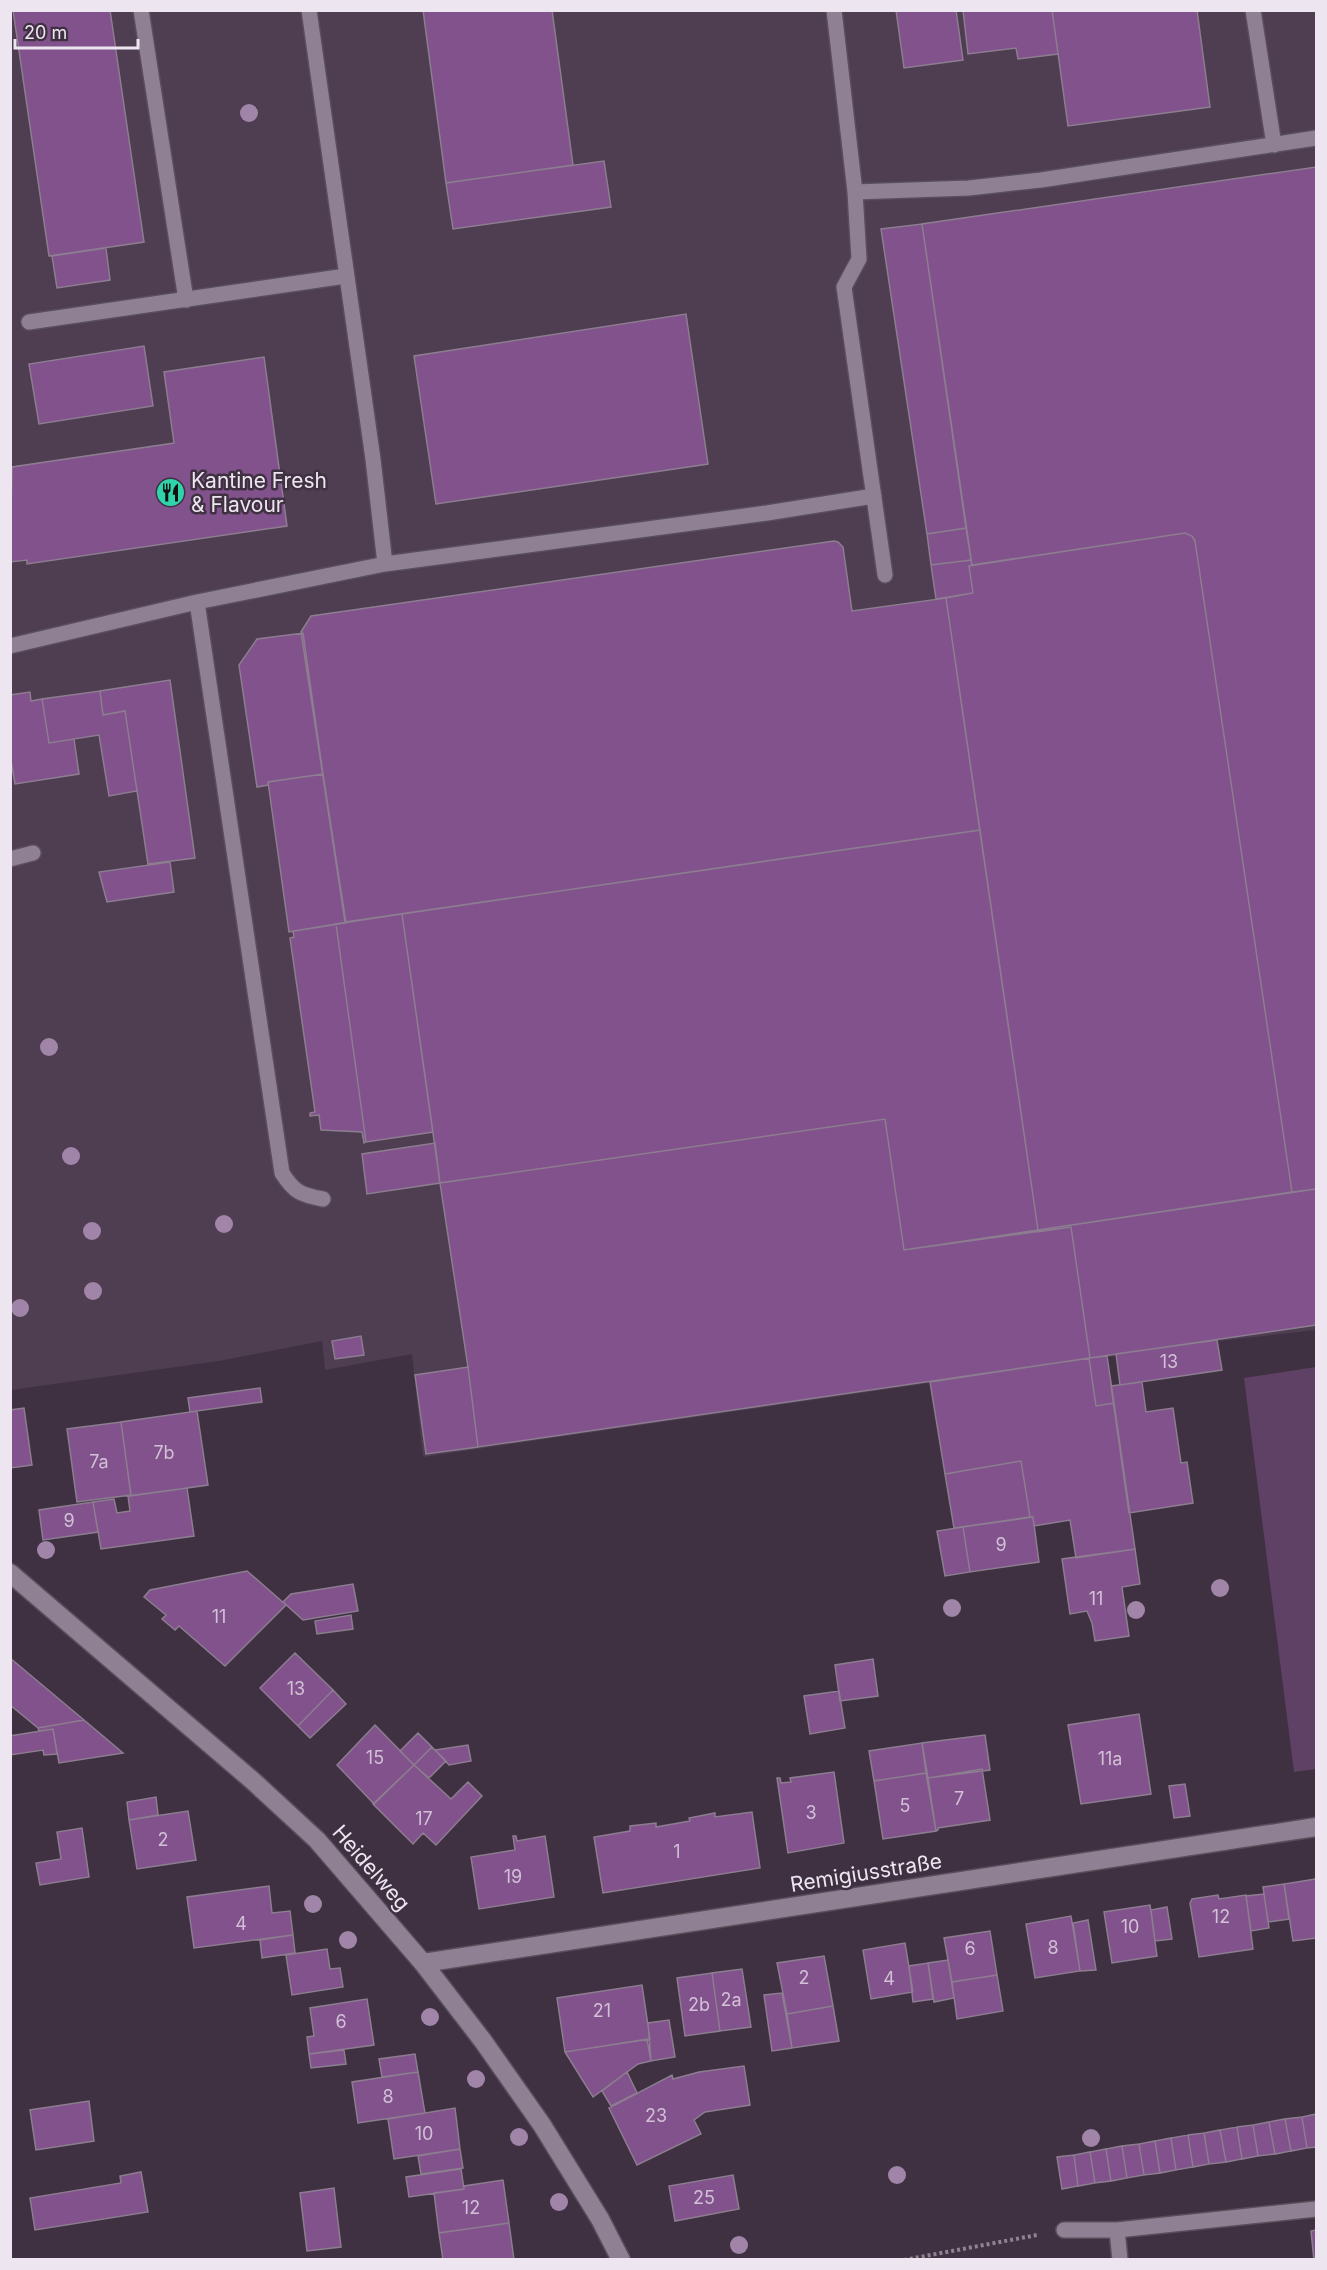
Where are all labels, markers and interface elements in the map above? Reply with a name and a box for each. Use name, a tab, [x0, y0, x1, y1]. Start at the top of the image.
scale bar	[15, 12, 138, 50]
text: 20 m	[24, 22, 67, 43]
place label: Kantine Fresh & Flavour	[191, 468, 327, 517]
restaurant icon: Kantine Fresh & Flavour	[154, 477, 186, 509]
house number: 13	[1160, 1351, 1178, 1372]
house number: 7b	[153, 1442, 175, 1463]
house number: 7a	[89, 1451, 109, 1472]
house number: 9	[63, 1510, 75, 1531]
house number: 9	[995, 1534, 1007, 1555]
house number: 11	[1089, 1588, 1103, 1609]
house number: 11	[212, 1606, 226, 1627]
house number: 13	[287, 1678, 305, 1699]
house number: 15	[366, 1747, 384, 1768]
house number: 11a	[1098, 1748, 1122, 1769]
house number: 7	[954, 1788, 964, 1809]
house number: 5	[900, 1795, 910, 1816]
house number: 3	[805, 1802, 817, 1823]
house number: 17	[415, 1808, 433, 1829]
street label: Heidelweg	[327, 1820, 415, 1916]
house number: 2	[158, 1829, 168, 1850]
house number: 1	[673, 1841, 681, 1862]
street label: Remigiusstraße	[788, 1848, 944, 1897]
house number: 19	[504, 1866, 522, 1887]
house number: 12	[1212, 1906, 1230, 1927]
house number: 4	[235, 1913, 247, 1934]
house number: 10	[1121, 1916, 1139, 1937]
house number: 8	[1047, 1937, 1059, 1958]
house number: 6	[964, 1938, 976, 1959]
house number: 2	[799, 1967, 809, 1988]
house number: 4	[883, 1968, 895, 1989]
house number: 2a	[720, 1989, 742, 2010]
house number: 2b	[688, 1994, 710, 2015]
house number: 21	[593, 2000, 611, 2021]
house number: 6	[335, 2011, 347, 2032]
house number: 8	[382, 2086, 394, 2107]
house number: 23	[645, 2105, 667, 2126]
house number: 10	[415, 2123, 433, 2144]
house number: 25	[693, 2187, 715, 2208]
house number: 12	[462, 2197, 480, 2218]

